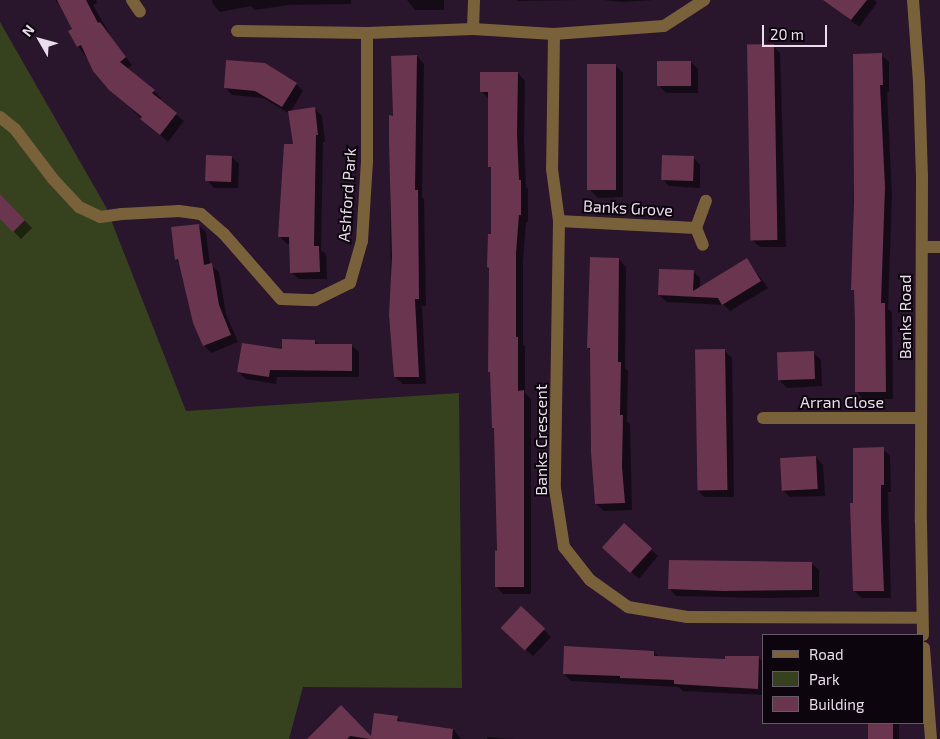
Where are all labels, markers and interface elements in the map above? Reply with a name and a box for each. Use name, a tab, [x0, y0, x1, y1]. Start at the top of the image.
north arrow	[15, 15, 65, 65]
scale bar	[765, 15, 830, 47]
text: N	[18, 21, 38, 40]
text: 20 m	[770, 25, 804, 43]
street label: Ashford Park	[334, 147, 360, 243]
street label: Banks Grove	[583, 196, 673, 220]
street label: Banks Road	[895, 275, 915, 359]
street label: Banks Crescent	[531, 384, 551, 496]
street label: Arran Close	[800, 392, 884, 412]
legend	[762, 634, 925, 724]
text: Road	[809, 645, 844, 663]
text: Park	[809, 670, 840, 688]
text: Building	[809, 695, 864, 713]

